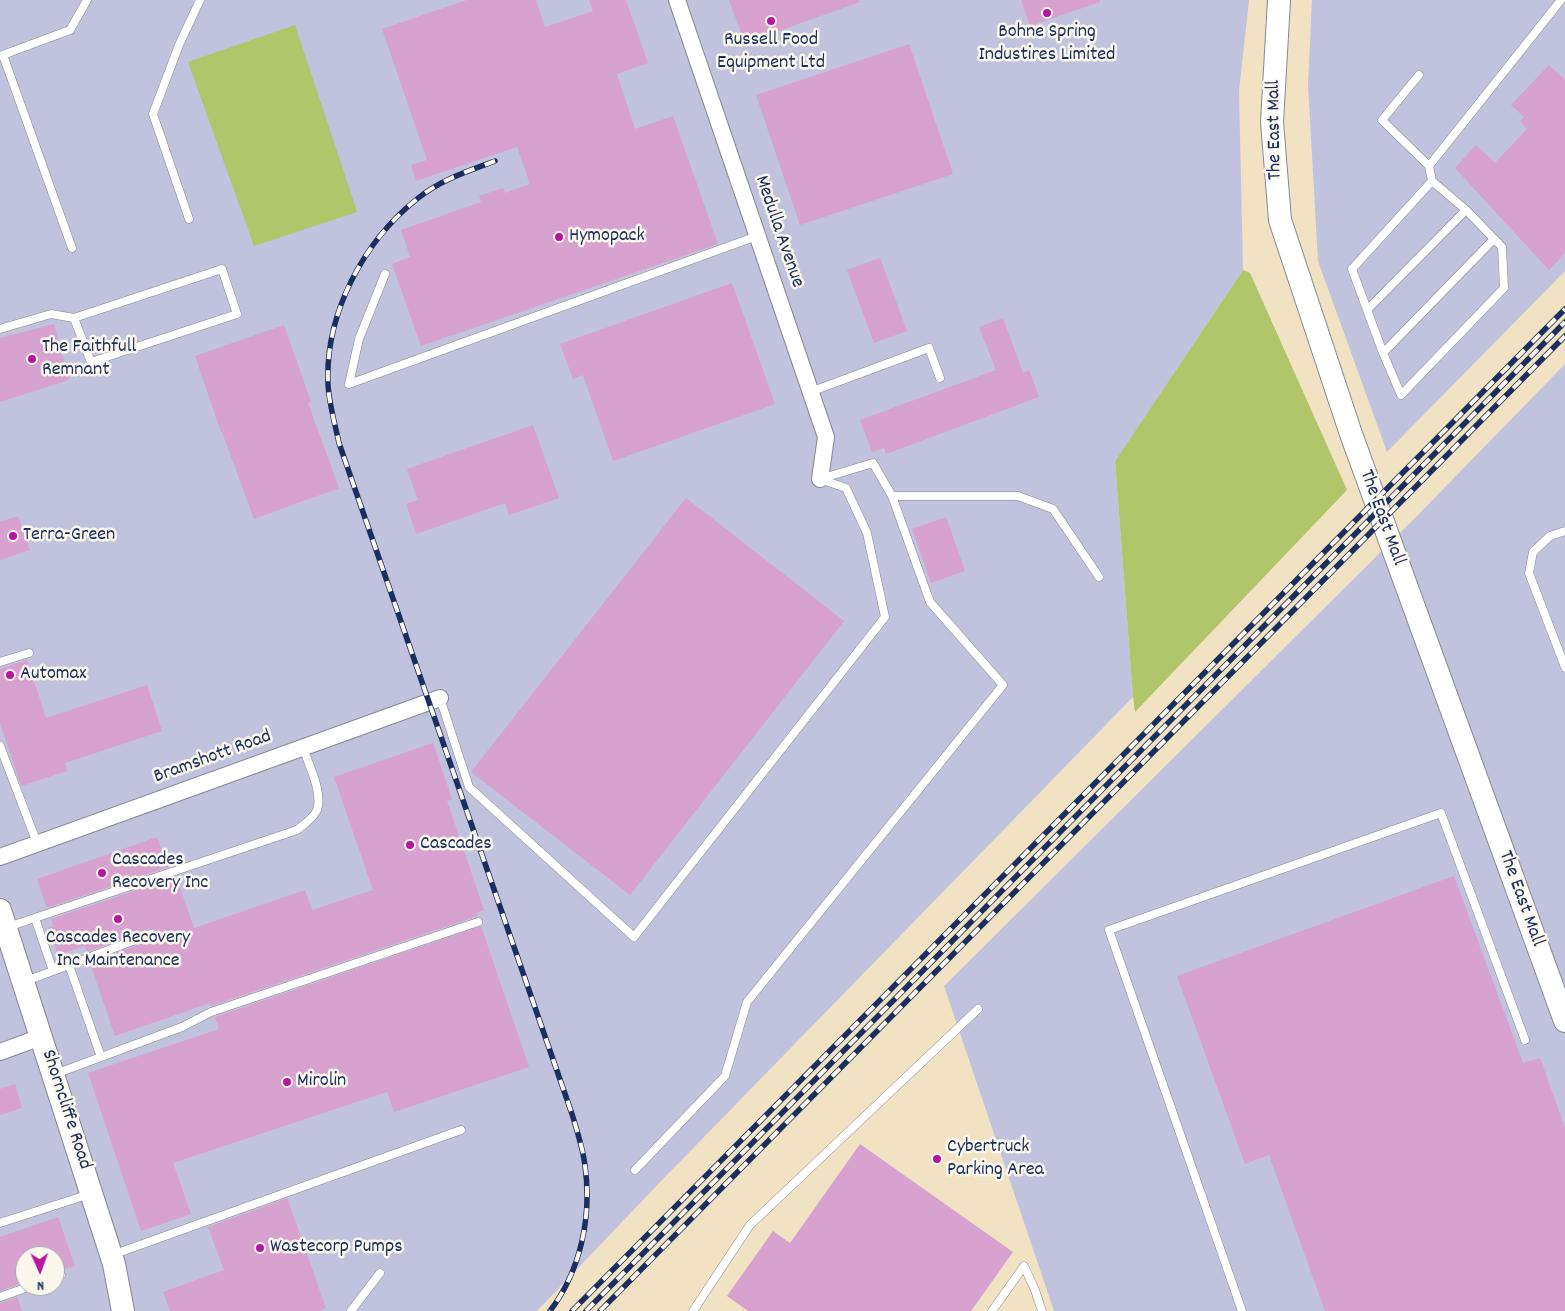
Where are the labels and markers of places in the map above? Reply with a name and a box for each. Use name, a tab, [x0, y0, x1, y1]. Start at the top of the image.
marker: Bohne Spring Industires Limited	[1041, 7, 1053, 19]
marker: Russell Food Equipment Ltd	[765, 15, 777, 27]
place label: Bohne Spring Industires Limited	[979, 21, 1115, 68]
place label: Russell Food Equipment Ltd	[717, 29, 825, 76]
place label: Hymopack	[569, 225, 645, 249]
marker: Hymopack	[553, 231, 565, 243]
place label: The Faithfull Remnant	[42, 336, 136, 383]
marker: The Faithfull Remnant	[26, 353, 38, 365]
place label: Terra-Green	[23, 524, 115, 548]
marker: Terra-Green	[7, 530, 19, 542]
place label: Automax	[20, 663, 86, 687]
marker: Automax	[4, 669, 16, 681]
place label: Cascades	[420, 833, 492, 857]
marker: Cascades	[404, 839, 416, 851]
place label: Cascades Recovery Inc	[112, 849, 208, 896]
marker: Cascades Recovery Inc	[96, 867, 108, 879]
marker: Cascades Recovery Inc Maintenance	[112, 913, 124, 925]
place label: Cascades Recovery Inc Maintenance	[46, 927, 190, 974]
place label: Mirolin	[297, 1070, 346, 1094]
marker: Mirolin	[281, 1076, 293, 1088]
place label: Cybertruck Parking Area	[947, 1136, 1044, 1183]
marker: Cybertruck Parking Area	[931, 1153, 943, 1165]
place label: Wastecorp Pumps	[270, 1236, 403, 1260]
marker: Wastecorp Pumps	[254, 1242, 266, 1254]

